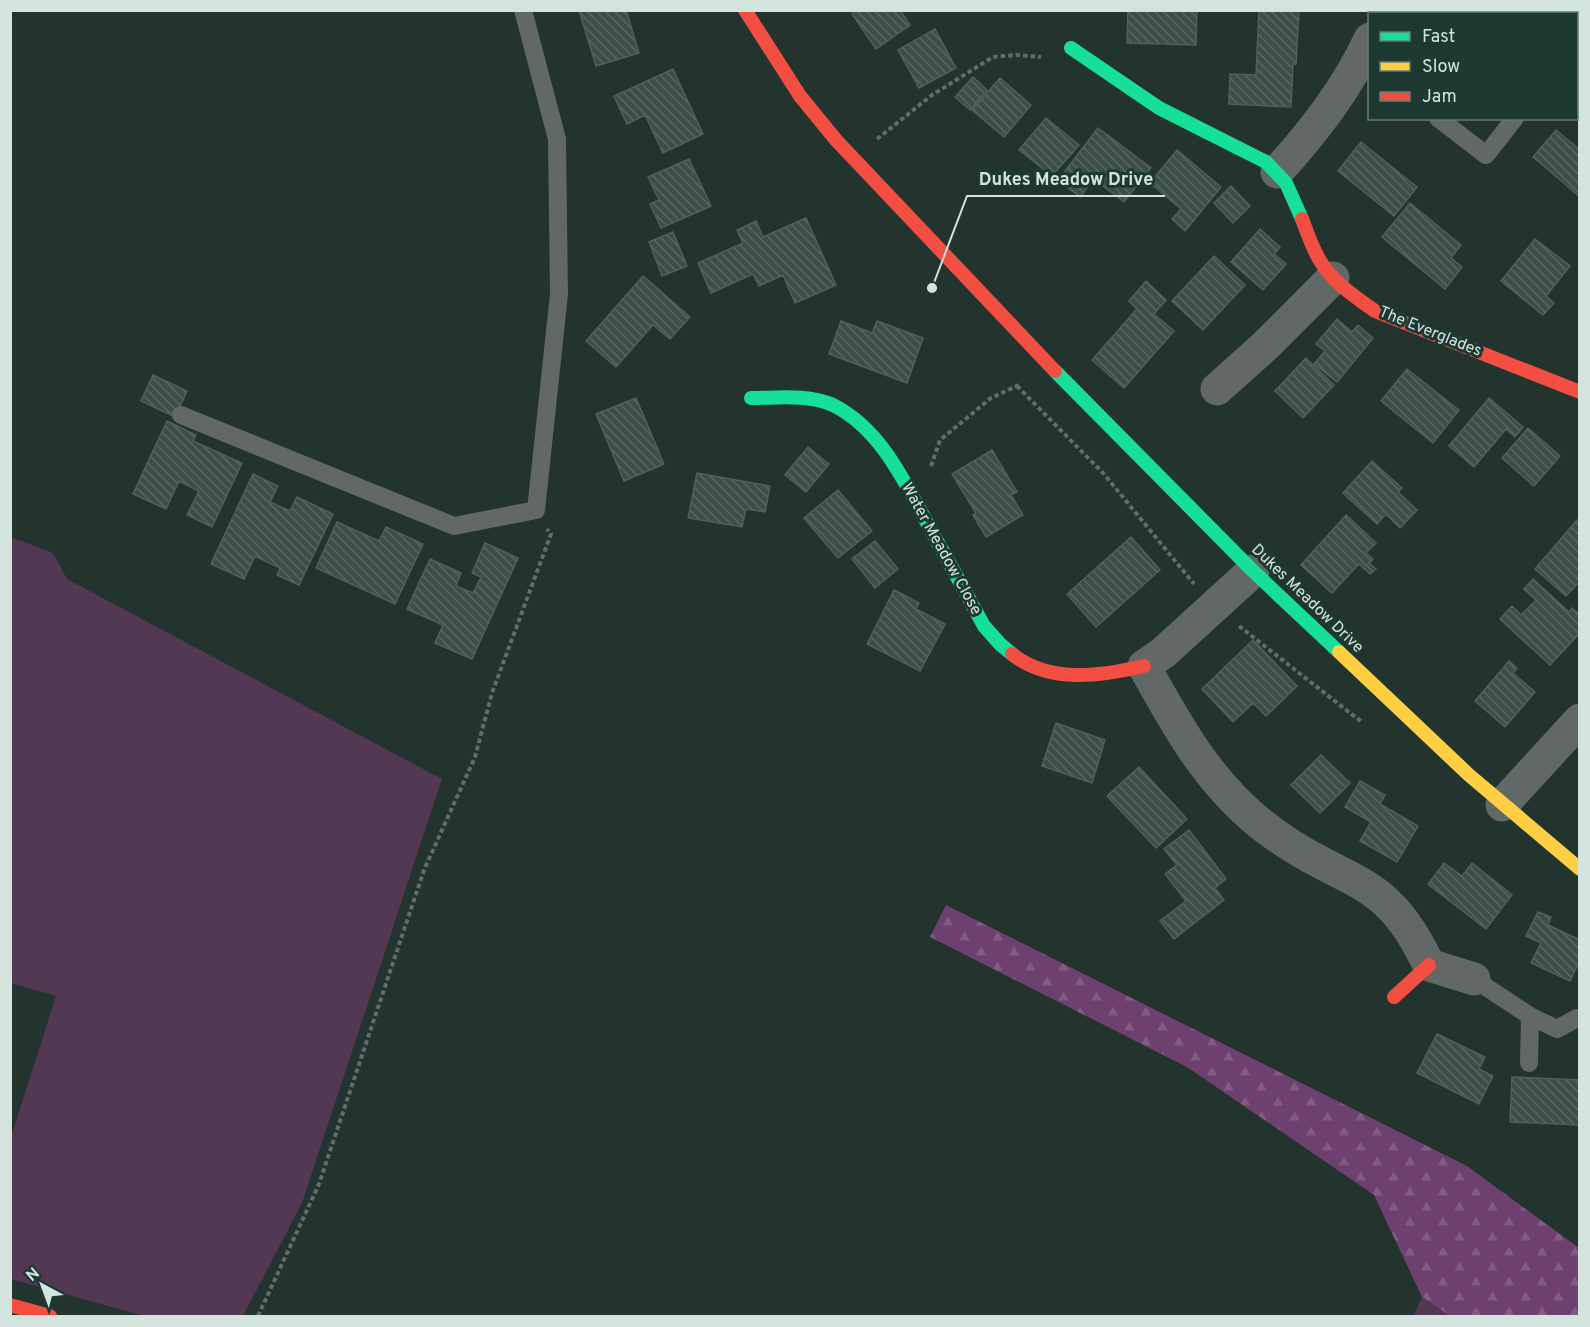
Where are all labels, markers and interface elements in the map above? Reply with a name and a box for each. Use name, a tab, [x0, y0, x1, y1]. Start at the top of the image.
legend	[1368, 12, 1578, 120]
text: Fast	[1422, 26, 1455, 49]
text: Slow	[1422, 56, 1460, 79]
text: Jam	[1422, 86, 1457, 109]
callout: Dukes Meadow Drive	[967, 160, 1165, 196]
text: Dukes Meadow Drive	[979, 169, 1153, 192]
street label: The Everglades	[1376, 302, 1484, 362]
street label: Water Meadow Close	[896, 479, 986, 619]
street label: Dukes Meadow Drive	[1247, 540, 1367, 658]
north arrow	[12, 1255, 72, 1315]
text: N	[23, 1264, 44, 1287]

